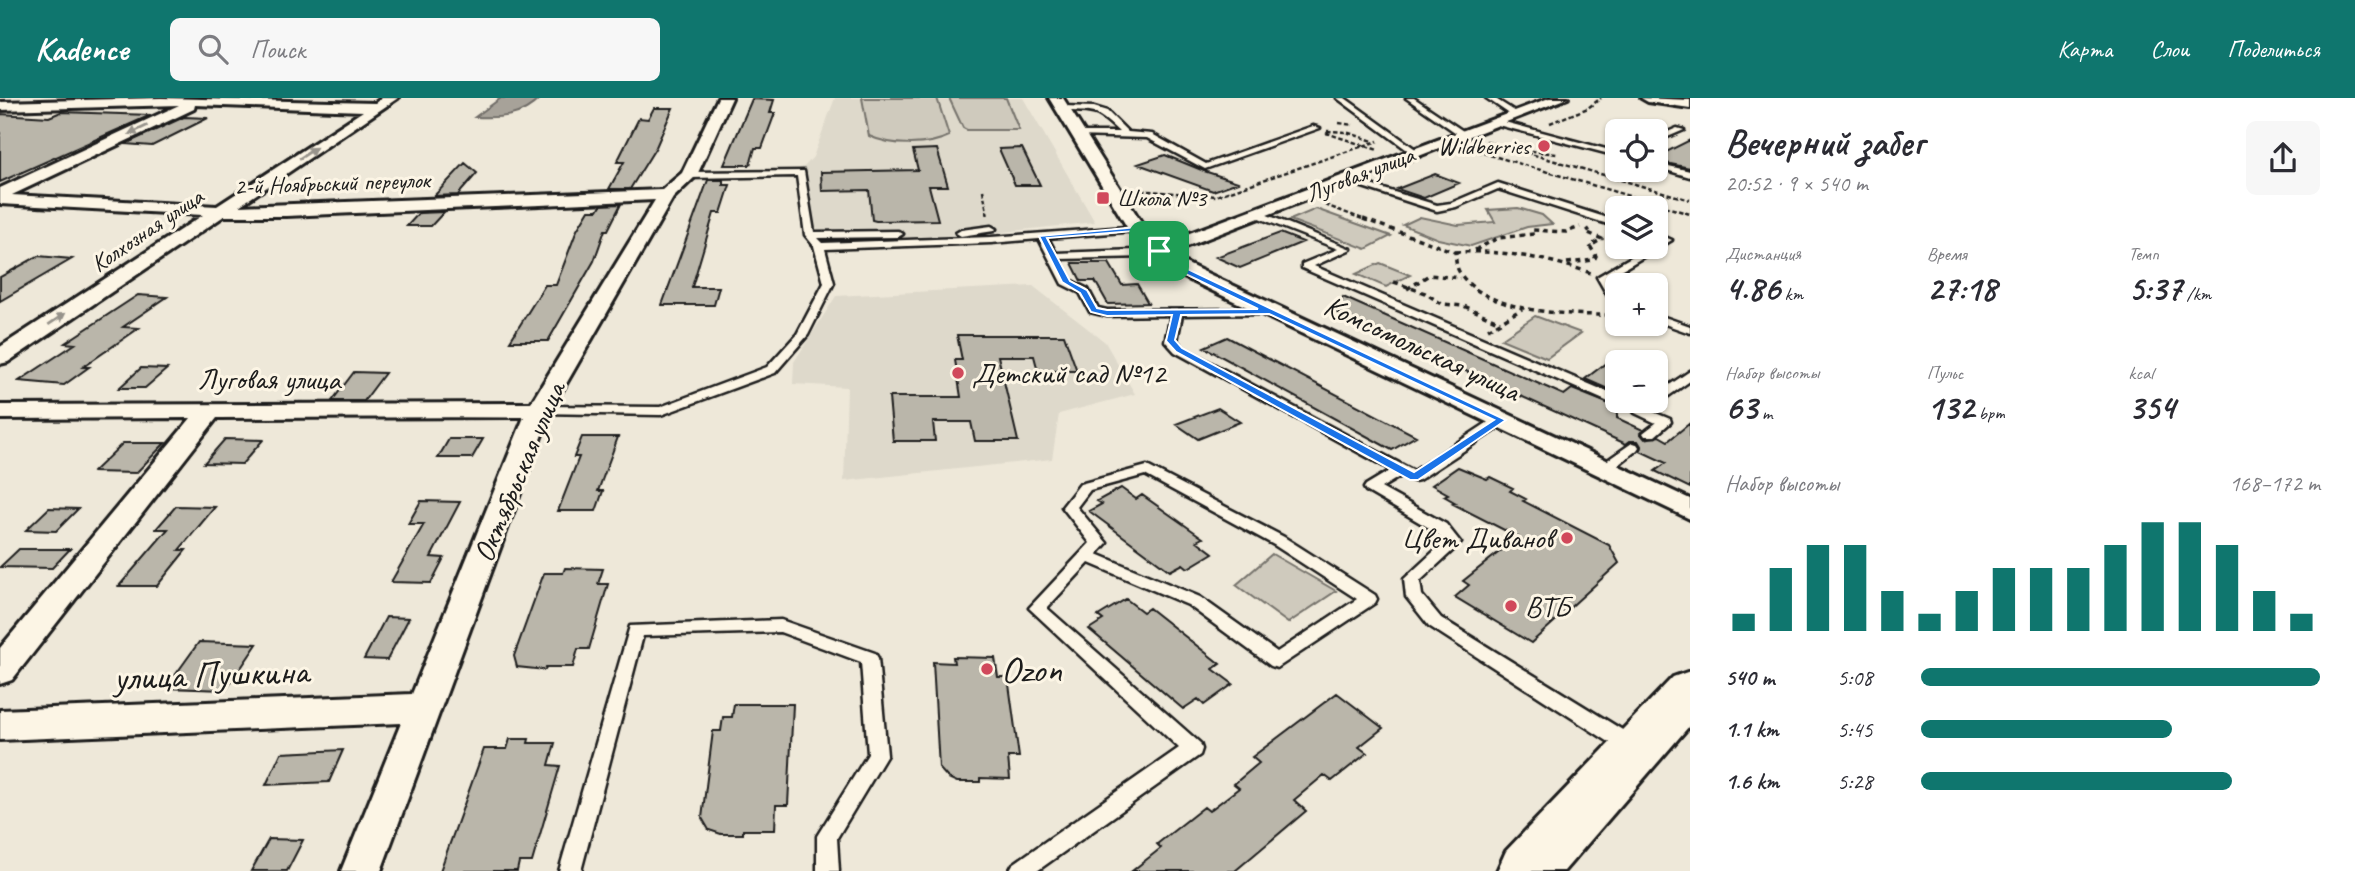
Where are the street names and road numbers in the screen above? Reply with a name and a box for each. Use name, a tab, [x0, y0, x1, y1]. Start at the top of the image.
street label: Луговая улица	[1301, 139, 1420, 208]
street label: 2-й Ноябрьский переулок	[234, 165, 433, 201]
street label: Колхозная улица	[85, 181, 210, 278]
street label: Комсомольская улица	[1318, 286, 1528, 411]
street label: Луговая улица	[198, 360, 342, 398]
street label: Октябрьская улица	[464, 374, 575, 568]
street label: улица Пушкина	[111, 647, 312, 701]

